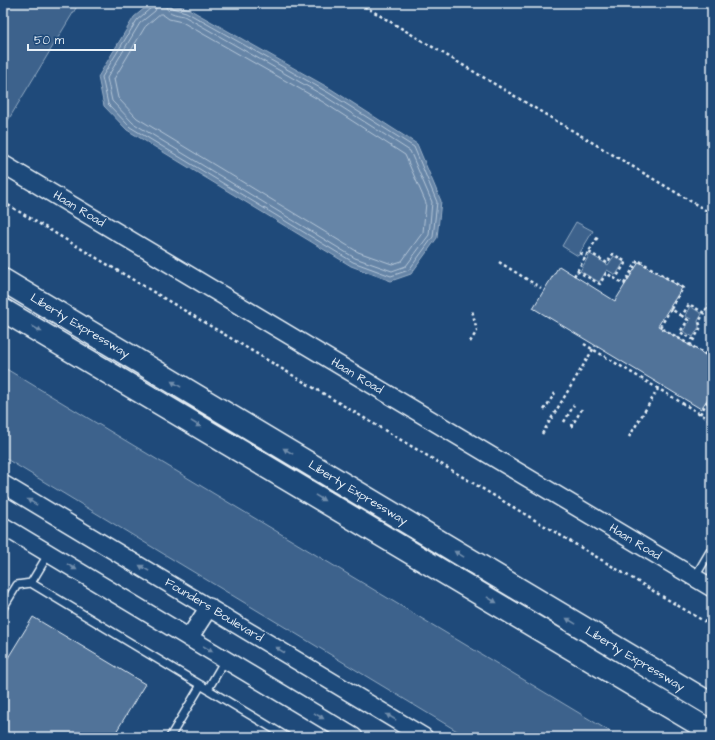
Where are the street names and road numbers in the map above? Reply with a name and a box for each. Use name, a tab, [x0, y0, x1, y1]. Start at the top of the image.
street label: Haan Road	[50, 187, 108, 231]
street label: Liberty Expressway	[27, 290, 133, 364]
street label: Haan Road	[328, 354, 386, 398]
street label: Liberty Expressway	[305, 457, 411, 531]
street label: Haan Road	[606, 520, 664, 564]
street label: Founders Boulevard	[162, 574, 266, 646]
street label: Liberty Expressway	[582, 623, 688, 697]

